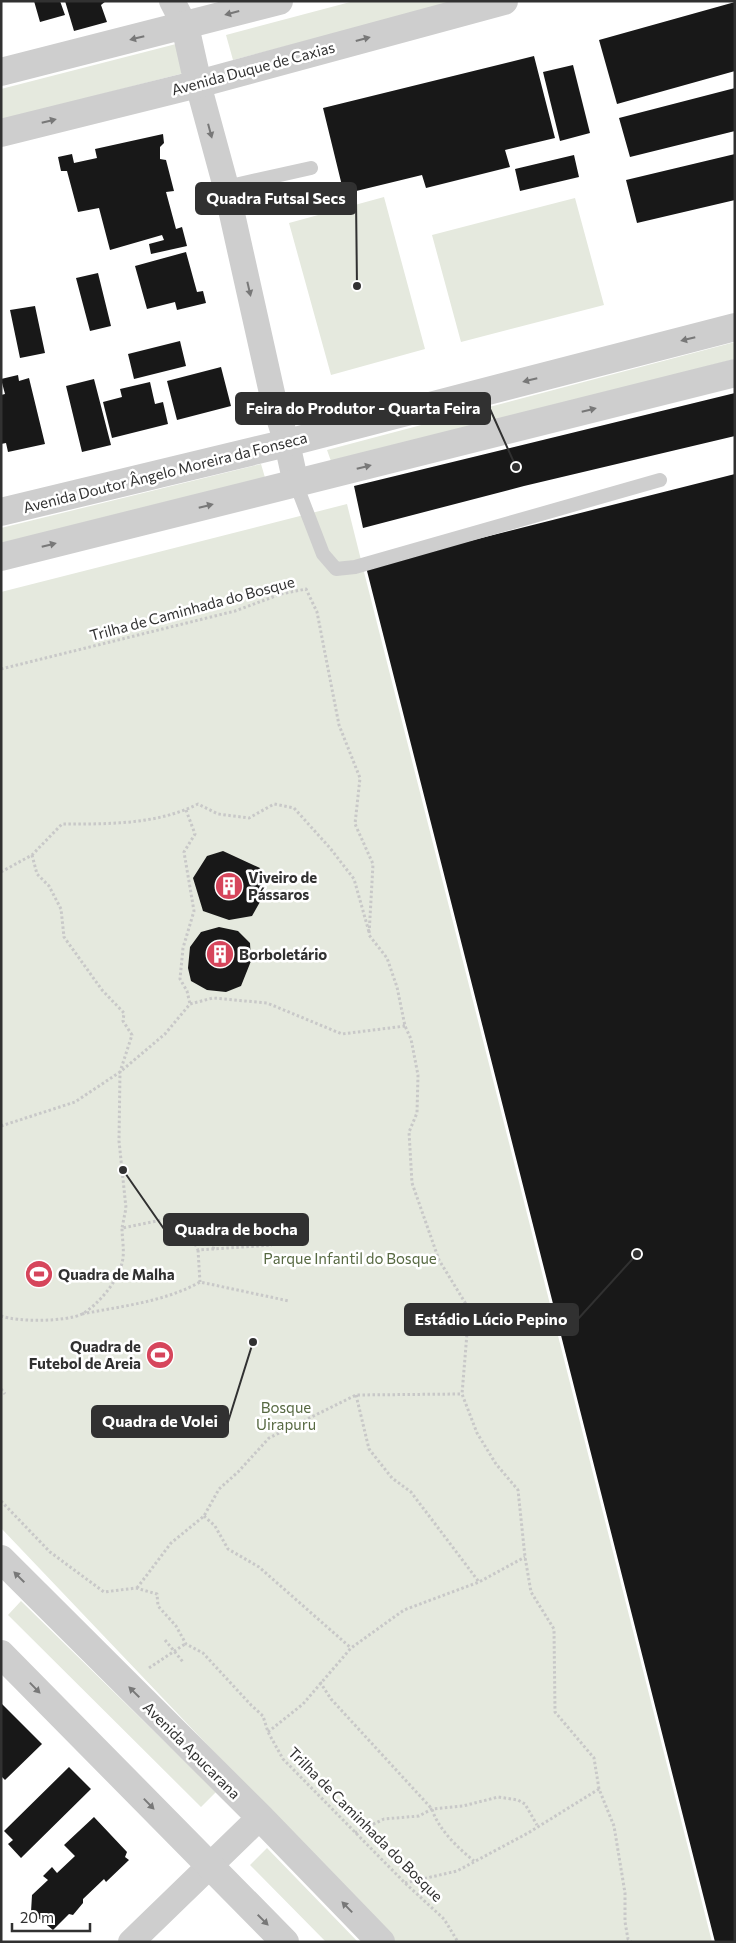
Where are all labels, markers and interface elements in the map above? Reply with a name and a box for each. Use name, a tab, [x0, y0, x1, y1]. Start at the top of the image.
one-way arrow	[224, 10, 239, 18]
one-way arrow	[130, 34, 145, 42]
one-way arrow	[356, 35, 371, 43]
street label: Avenida Duque de Caxias	[169, 37, 337, 98]
one-way arrow	[41, 117, 56, 125]
one-way arrow	[207, 123, 215, 138]
callout: Quadra Futsal Secs	[196, 183, 356, 214]
text: Quadra Futsal Secs	[206, 188, 346, 207]
one-way arrow	[245, 281, 253, 296]
one-way arrow	[680, 336, 695, 344]
one-way arrow	[523, 376, 538, 384]
callout: Feira do Produtor - Quarta Feira	[236, 393, 490, 424]
text: Feira do Produtor - Quarta Feira	[246, 398, 480, 417]
one-way arrow	[582, 406, 597, 414]
street label: Avenida Doutor Ângelo Moreira da Fonseca	[21, 427, 309, 516]
one-way arrow	[357, 463, 372, 471]
one-way arrow	[199, 502, 214, 510]
one-way arrow	[41, 541, 56, 549]
street label: Trilha de Caminhada do Bosque	[88, 572, 296, 644]
place label: Viveiro de Pássaros	[248, 868, 317, 903]
building icon: Viveiro de Pássaros	[214, 871, 244, 901]
building icon: Borboletário	[205, 939, 235, 969]
place label: Borboletário	[239, 945, 327, 963]
callout: Quadra de bocha	[164, 1214, 308, 1245]
text: Quadra de bocha	[174, 1219, 298, 1238]
park label: Parque Infantil do Bosque	[263, 1249, 437, 1267]
sports icon: Quadra de Malha	[24, 1259, 54, 1289]
place label: Quadra de Malha	[58, 1265, 175, 1283]
callout: Estádio Lúcio Pepino	[405, 1304, 578, 1335]
text: Estádio Lúcio Pepino	[415, 1309, 568, 1328]
place label: Quadra de Futebol de Areia	[29, 1337, 141, 1372]
sports icon: Quadra de Futebol de Areia	[145, 1340, 175, 1370]
park label: Bosque Uirapuru	[256, 1398, 316, 1433]
callout: Quadra de Volei	[92, 1406, 228, 1437]
text: Quadra de Volei	[102, 1411, 218, 1430]
one-way arrow	[13, 1571, 25, 1583]
one-way arrow	[29, 1682, 41, 1694]
one-way arrow	[128, 1686, 140, 1698]
street label: Avenida Apucarana	[140, 1698, 244, 1802]
street label: Trilha de Caminhada do Bosque	[285, 1743, 447, 1905]
one-way arrow	[143, 1798, 155, 1810]
scale bar	[12, 1900, 90, 1932]
one-way arrow	[341, 1901, 353, 1913]
text: 20 m	[20, 1908, 54, 1926]
one-way arrow	[257, 1914, 269, 1926]

